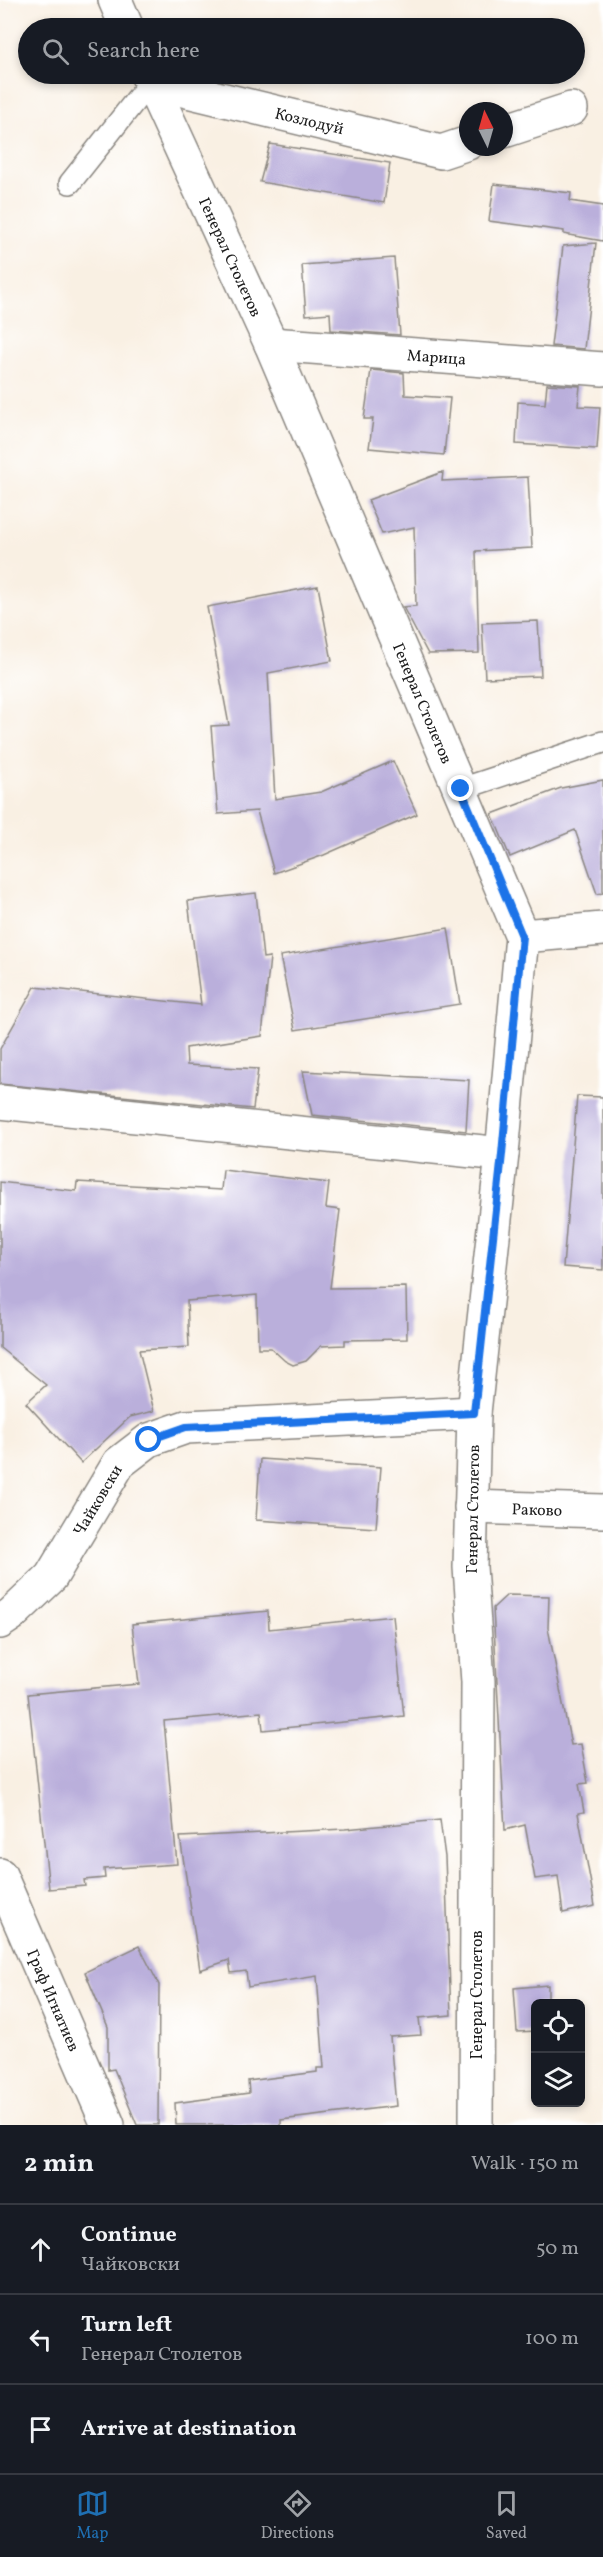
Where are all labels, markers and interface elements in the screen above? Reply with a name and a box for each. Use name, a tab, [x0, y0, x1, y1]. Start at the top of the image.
search box	[18, 18, 585, 84]
icon: search	[39, 35, 72, 68]
text: Search here	[87, 36, 200, 67]
north arrow	[459, 102, 513, 156]
street label: Козлодуй	[272, 103, 346, 141]
street label: Генерал Столетов	[192, 194, 266, 321]
street label: Марица	[406, 345, 467, 372]
street label: Генерал Столетов	[386, 640, 457, 768]
route end	[447, 775, 473, 801]
route start	[135, 1426, 161, 1452]
street label: Генерал Столетов	[462, 1444, 486, 1574]
street label: Чайковски	[69, 1461, 129, 1541]
street label: Раково	[511, 1499, 563, 1523]
street label: Генерал Столетов	[467, 1930, 489, 2060]
street label: Граф Игнатиев	[20, 1946, 84, 2055]
map controls	[531, 1999, 585, 2107]
button: locate	[531, 1999, 585, 2053]
button: layers	[531, 2053, 585, 2107]
text: 2 min	[24, 2146, 94, 2182]
text: Walk · 150 m	[471, 2150, 579, 2178]
text: Continue	[81, 2220, 177, 2251]
icon: ahead	[24, 2233, 57, 2266]
text: 50 m	[536, 2235, 579, 2263]
text: Чайковски	[81, 2251, 180, 2279]
text: Turn left	[81, 2310, 172, 2341]
icon: left	[24, 2323, 57, 2356]
text: 100 m	[525, 2325, 579, 2353]
text: Генерал Столетов	[81, 2341, 242, 2369]
icon: arrive	[24, 2413, 57, 2446]
text: Arrive at destination	[81, 2414, 297, 2445]
tab: Map	[76, 2487, 109, 2545]
tab: Directions	[261, 2487, 334, 2545]
tab: Saved	[486, 2487, 527, 2545]

